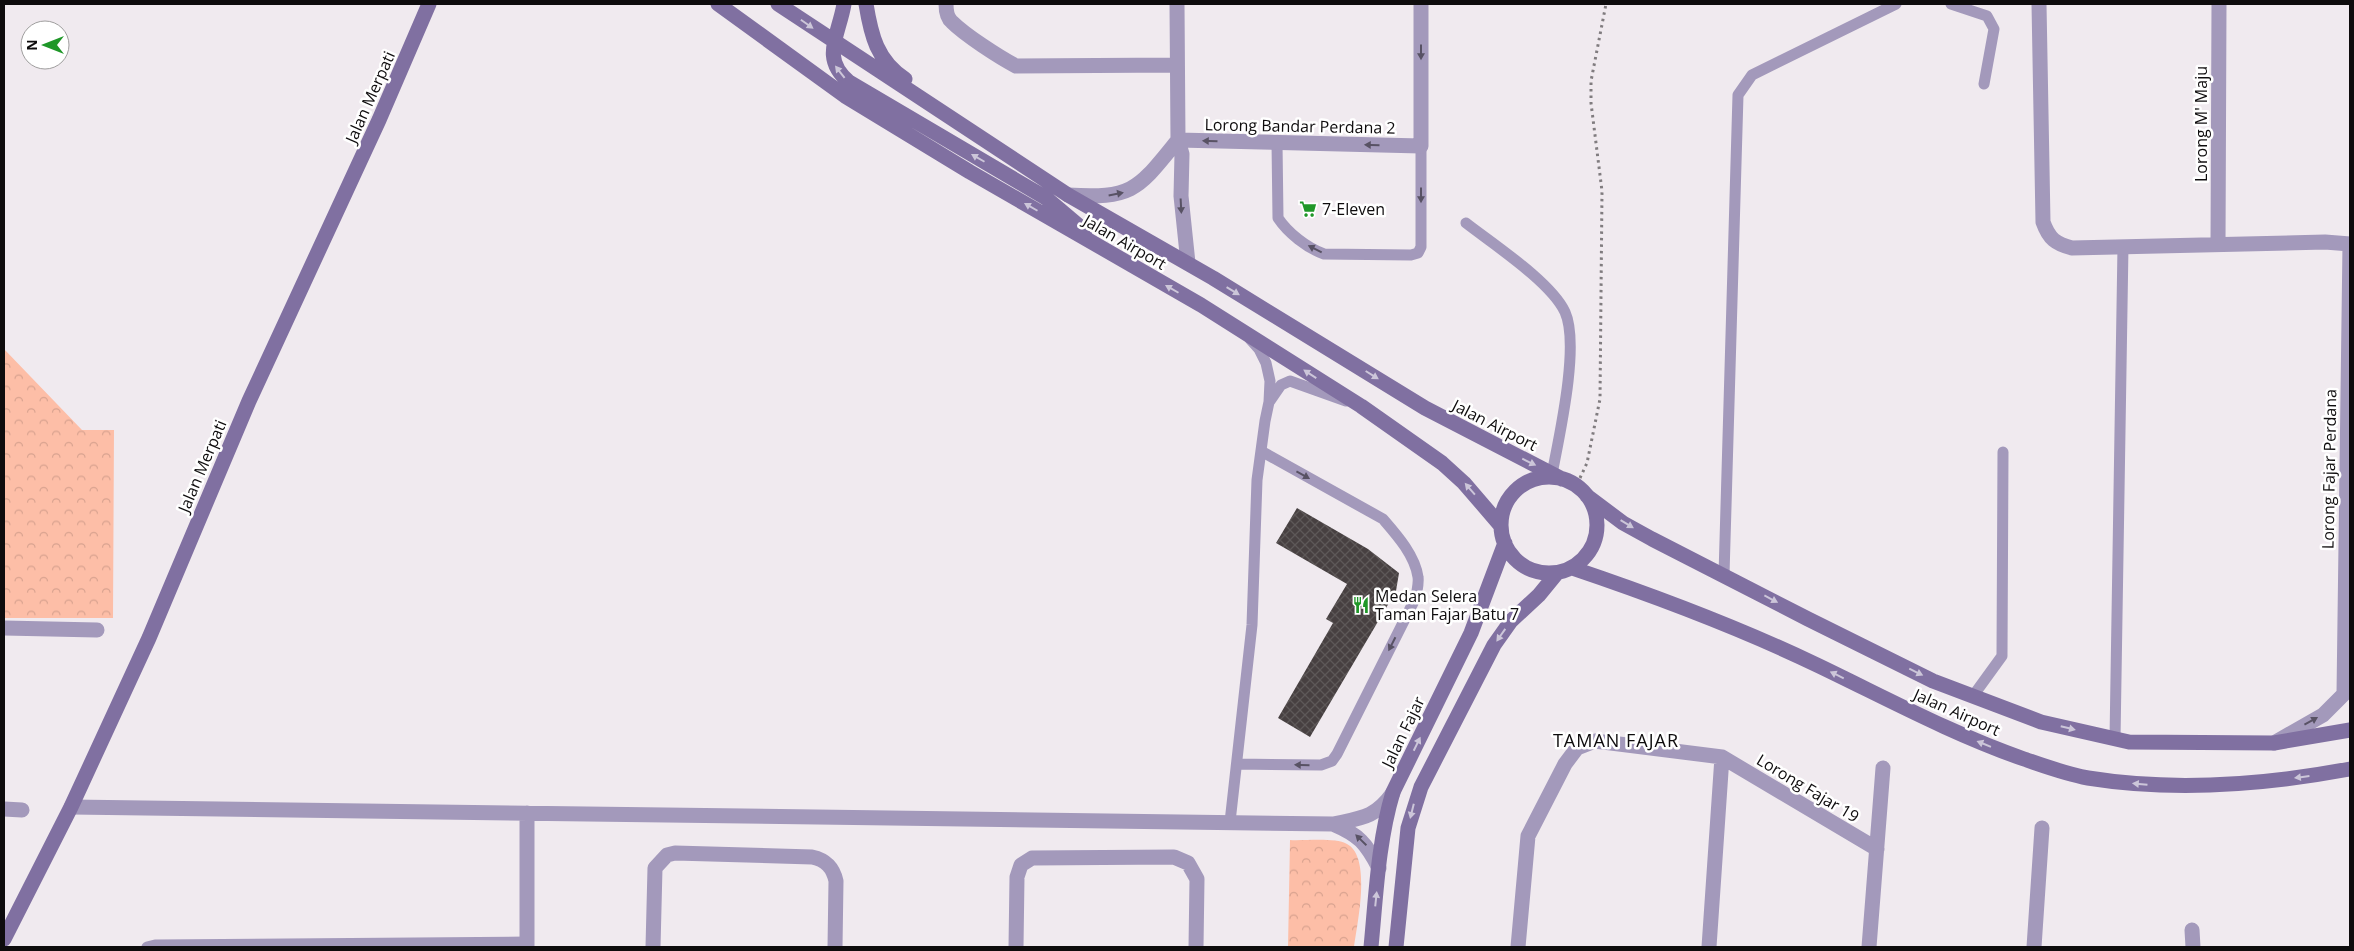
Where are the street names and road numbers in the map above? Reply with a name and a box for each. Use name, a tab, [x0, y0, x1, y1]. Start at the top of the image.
street label: Jalan Merpati	[339, 48, 400, 148]
street label: Lorong M' Maju	[2190, 66, 2212, 182]
street label: Lorong Bandar Perdana 2	[1204, 113, 1396, 139]
street label: Jalan Airport	[1078, 208, 1171, 275]
street label: Lorong Fajar Perdana	[2317, 389, 2341, 549]
street label: Jalan Airport	[1447, 393, 1541, 456]
street label: Jalan Merpati	[172, 416, 231, 517]
street label: Jalan Airport	[1908, 682, 2004, 741]
street label: Jalan Fajar	[1375, 692, 1430, 773]
street label: Lorong Fajar 19	[1753, 749, 1863, 827]

